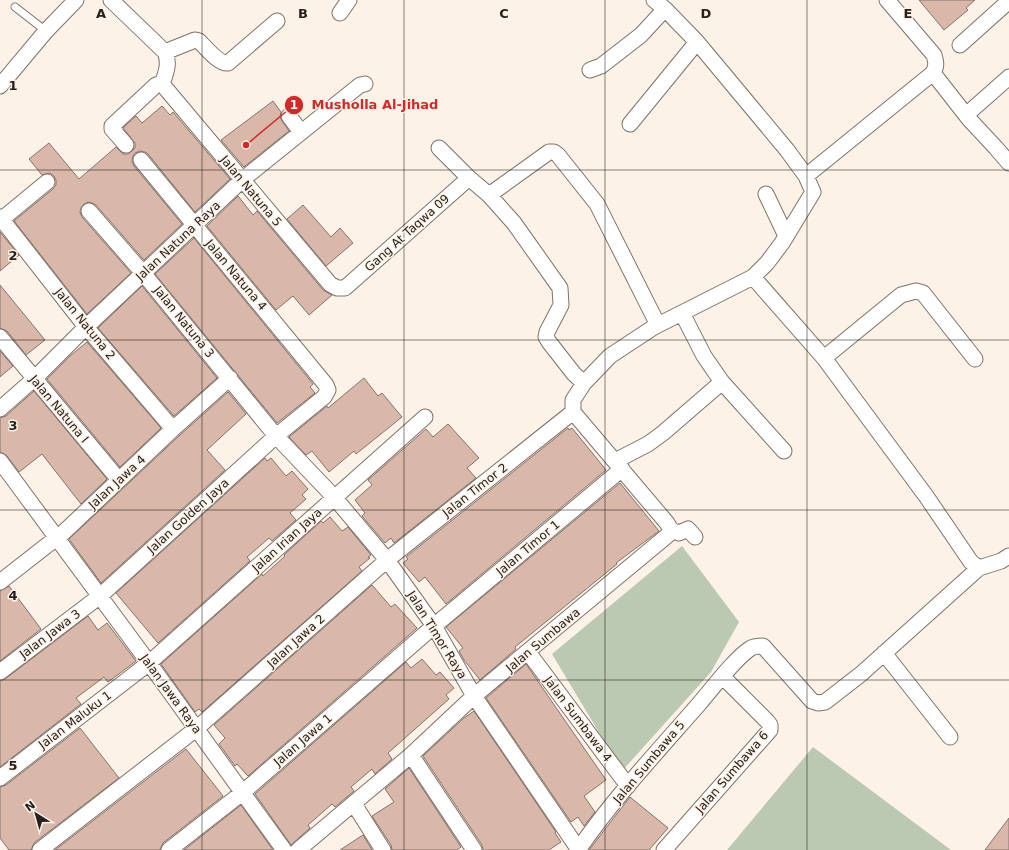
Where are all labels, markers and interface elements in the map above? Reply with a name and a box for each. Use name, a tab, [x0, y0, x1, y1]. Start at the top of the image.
text: A	[96, 6, 106, 21]
text: B	[298, 6, 308, 21]
text: C	[499, 6, 509, 21]
text: D	[701, 6, 712, 21]
text: E	[904, 6, 912, 21]
text: 1	[8, 78, 18, 93]
callout: Musholla Al-Jihad	[284, 92, 447, 117]
text: Musholla Al-Jihad	[312, 97, 438, 112]
text: 1	[290, 98, 298, 112]
street label: Jalan Natuna 5	[217, 152, 285, 229]
street label: Gang At Taqwa 09	[362, 191, 452, 275]
street label: Jalan Natuna Raya	[132, 198, 223, 284]
street label: Jalan Natuna 4	[202, 236, 270, 313]
text: 2	[8, 248, 18, 263]
street label: Jalan Natuna 3	[150, 283, 217, 361]
street label: Jalan Natuna 2	[51, 285, 118, 363]
street label: Jalan Natuna I	[26, 372, 91, 446]
text: 3	[8, 418, 18, 433]
street label: Jalan Jawa 4	[85, 452, 148, 513]
street label: Jalan Timor 2	[439, 460, 510, 520]
street label: Jalan Golden Jaya	[144, 476, 232, 557]
street label: Jalan Irian Jaya	[249, 505, 325, 576]
street label: Jalan Timor 1	[493, 517, 563, 579]
text: 4	[8, 588, 18, 603]
street label: Jalan Timor Raya	[404, 588, 470, 682]
street label: Jalan Sumbawa	[502, 605, 583, 676]
street label: Jalan Jawa 3	[16, 607, 83, 662]
street label: Jalan Jawa 2	[264, 612, 328, 671]
street label: Jalan Jawa Raya	[137, 651, 205, 736]
street label: Jalan Sumbawa 4	[541, 673, 615, 765]
street label: Jalan Maluku 1	[35, 688, 114, 752]
street label: Jalan Jawa 1	[270, 711, 335, 770]
street label: Jalan Sumbawa 5	[610, 718, 688, 807]
street label: Jalan Sumbawa 6	[692, 728, 771, 816]
text: 5	[8, 758, 18, 773]
north arrow	[16, 794, 56, 834]
text: N	[23, 798, 38, 814]

